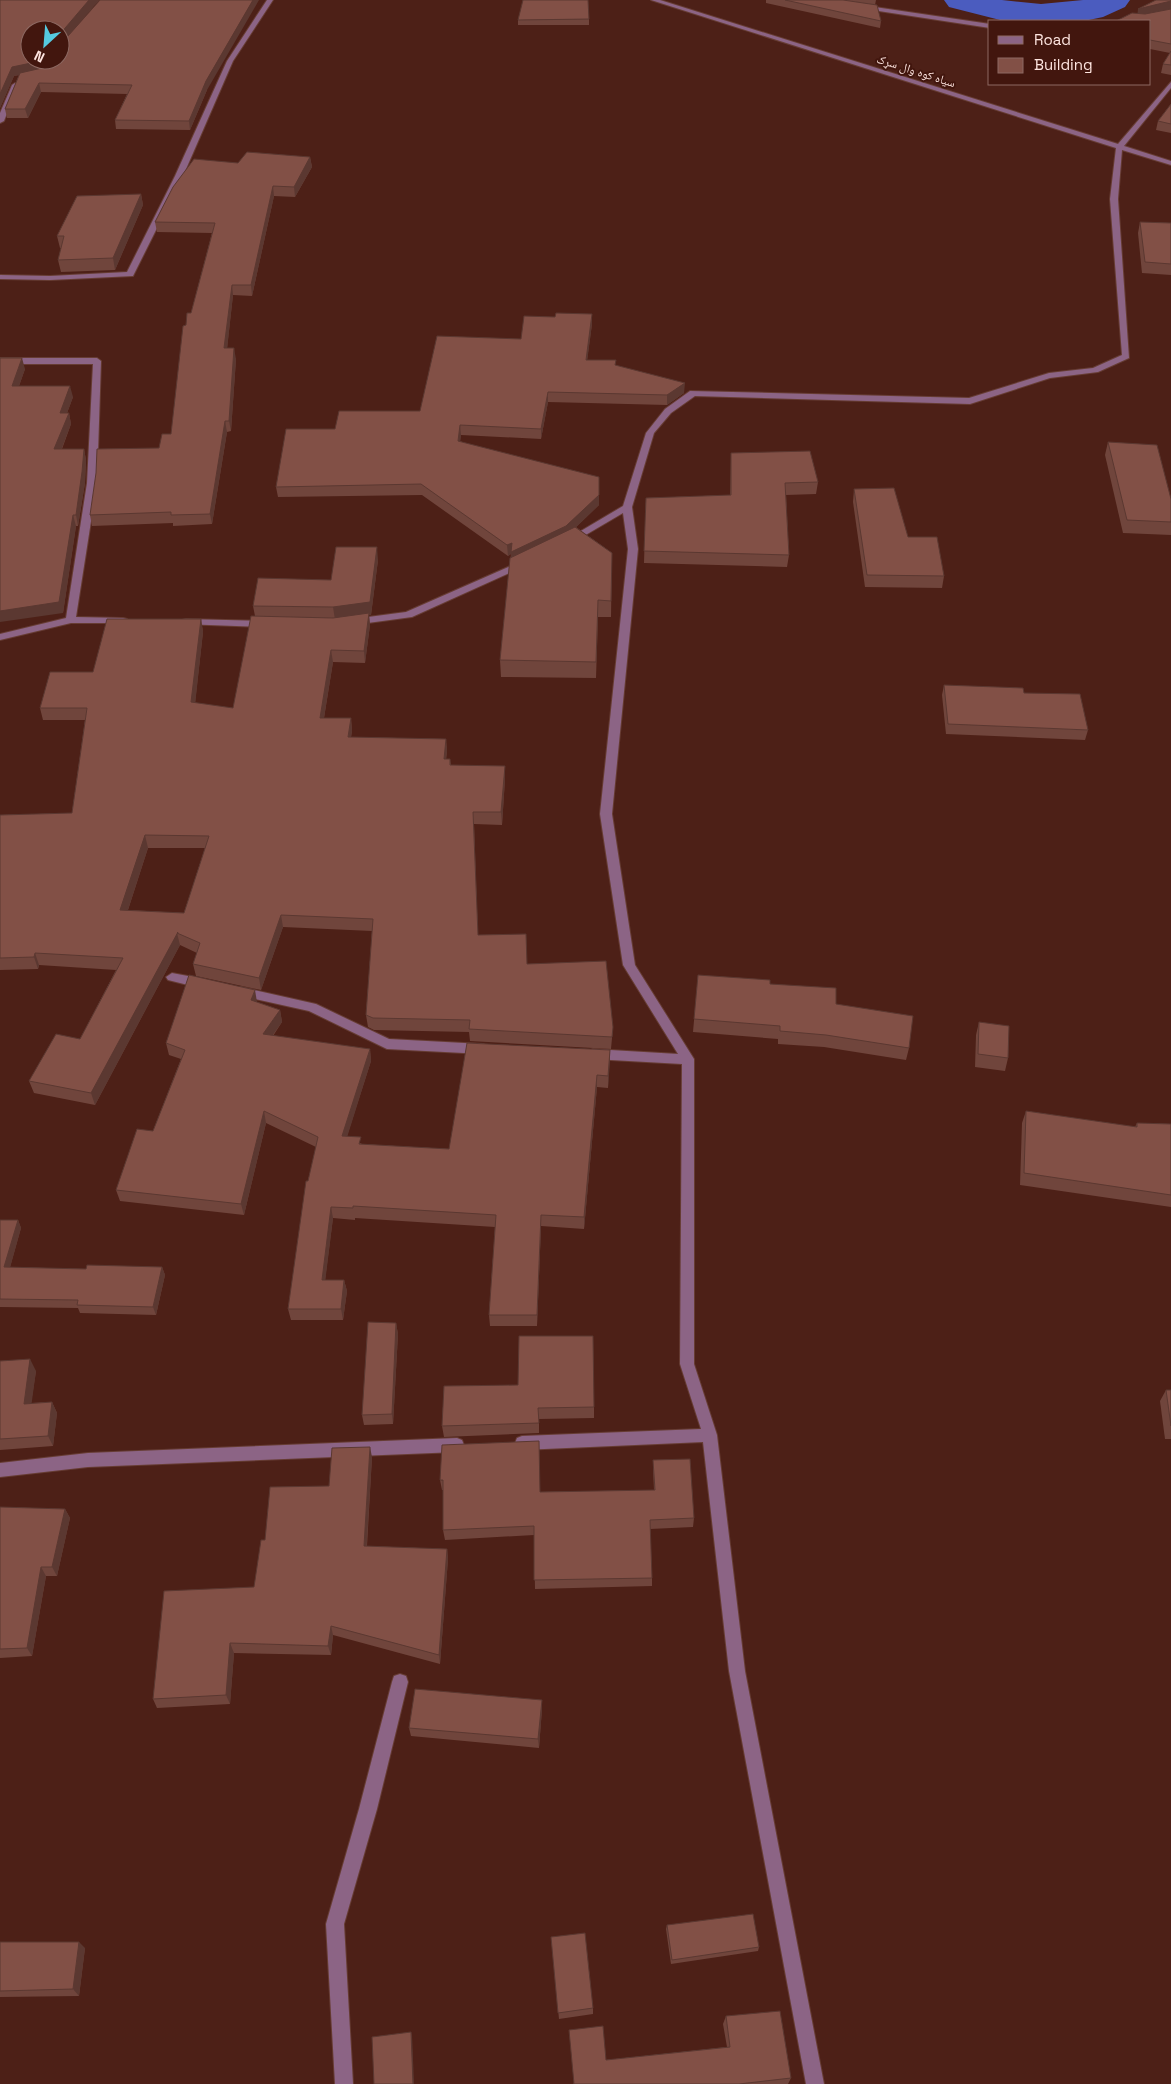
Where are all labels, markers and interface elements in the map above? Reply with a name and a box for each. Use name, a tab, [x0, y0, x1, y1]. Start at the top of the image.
north arrow	[20, 20, 70, 70]
legend	[988, 20, 1151, 85]
text: Road	[1034, 30, 1071, 49]
text: N	[31, 47, 47, 67]
street label: سیاه کوه وال سړک	[875, 51, 958, 91]
text: Building	[1034, 55, 1093, 74]

